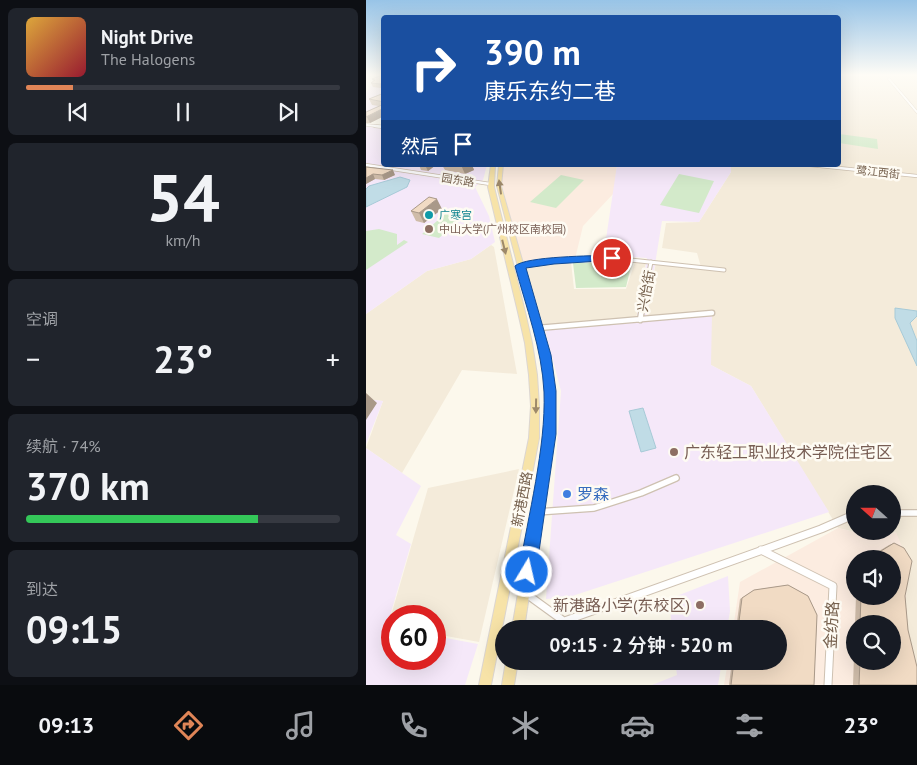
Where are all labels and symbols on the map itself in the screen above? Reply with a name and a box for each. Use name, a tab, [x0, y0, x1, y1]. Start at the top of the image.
street label: 鹭江西街	[855, 163, 901, 181]
street label: 园东路	[441, 171, 475, 189]
one-way arrow	[496, 178, 504, 194]
place label: 广寒宫	[439, 208, 472, 222]
marker: 广寒宫	[423, 209, 435, 221]
place label: 中山大学(广州校区南校园)	[439, 222, 566, 236]
marker: 中山大学(广州校区南校园)	[423, 223, 435, 235]
pin	[591, 237, 633, 279]
one-way arrow	[500, 239, 508, 254]
street label: 兴怡街	[633, 269, 659, 313]
one-way arrow	[532, 398, 540, 414]
place label: 广东轻工职业技术学院住宅区	[684, 442, 892, 462]
marker: 广东轻工职业技术学院住宅区	[668, 446, 680, 458]
street label: 新港西路	[508, 470, 536, 528]
place label: 罗森	[577, 484, 609, 504]
north arrow	[846, 485, 901, 540]
marker: 罗森	[561, 488, 573, 500]
position arrow	[500, 545, 552, 597]
place label: 新港路小学(东校区)	[553, 595, 690, 615]
marker: 新港路小学(东校区)	[694, 599, 706, 611]
street label: 金纺路	[820, 601, 842, 649]
speed limit sign: 60	[381, 605, 446, 670]

